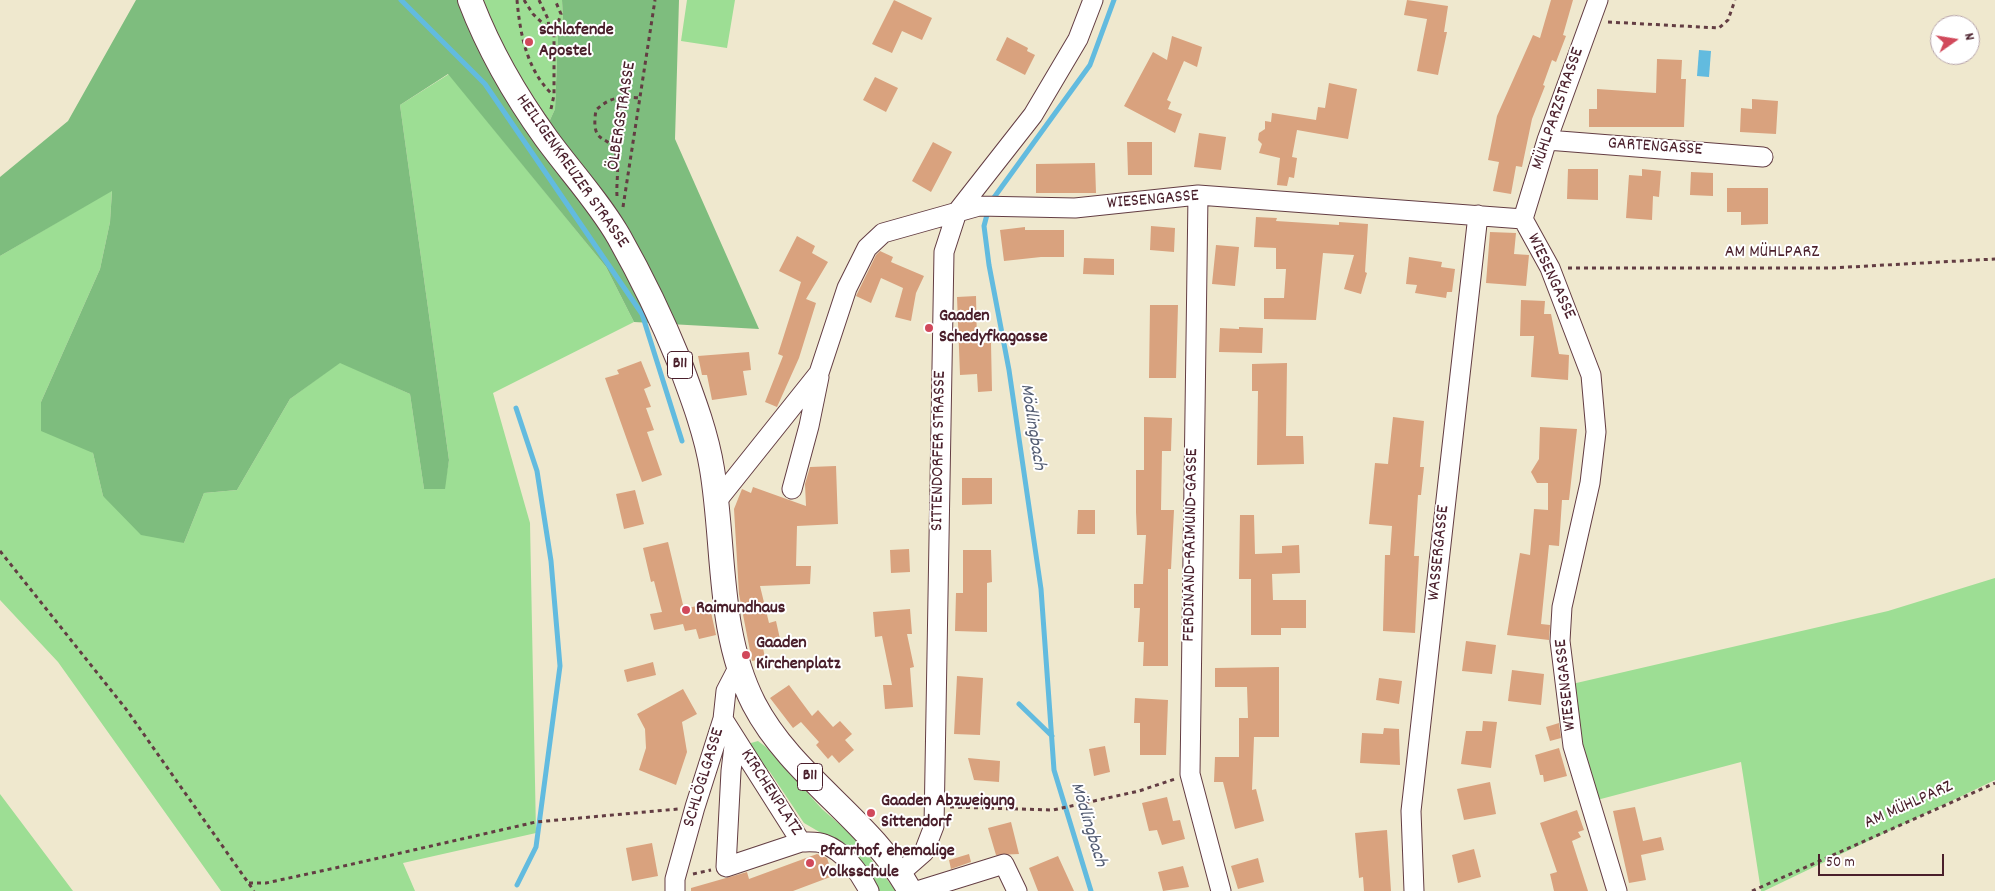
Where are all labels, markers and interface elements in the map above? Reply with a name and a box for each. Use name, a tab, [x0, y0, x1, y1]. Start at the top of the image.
north arrow	[1930, 15, 1980, 65]
place label: schlafende Apostel	[539, 21, 614, 64]
text: N	[1958, 31, 1979, 42]
marker: schlafende Apostel	[523, 36, 535, 48]
street label: MÜHLPARZSTRASSE	[1528, 45, 1590, 173]
street label: ÖLBERGSTRASSE	[604, 60, 642, 172]
street label: HEILIGENKREUZER STRASSE	[510, 91, 632, 253]
street label: GARTENGASSE	[1607, 134, 1703, 162]
street label: WIESENGASSE	[1106, 186, 1200, 216]
street label: WIESENGASSE	[1521, 231, 1579, 323]
street label: AM MÜHLPARZ	[1725, 243, 1819, 265]
place label: Gaaden Schedyfkagasse	[939, 307, 1048, 350]
marker: Gaaden Schedyfkagasse	[923, 322, 935, 334]
road number: B11	[668, 352, 692, 378]
street label: SITTENDORFER STRASSE	[928, 371, 952, 531]
water label: Mödlingbach	[1013, 382, 1049, 472]
street label: FERDINAND-RAIMUND-GASSE	[1180, 448, 1204, 642]
street label: WASSERGASSE	[1424, 504, 1456, 602]
place label: Raimundhaus	[696, 599, 785, 621]
marker: Raimundhaus	[680, 604, 692, 616]
place label: Gaaden Kirchenplatz	[756, 634, 841, 676]
street label: WIESENGASSE	[1551, 638, 1583, 732]
marker: Gaaden Kirchenplatz	[740, 649, 752, 661]
street label: SCHLÖGLGASSE	[680, 726, 730, 830]
street label: KIRCHENPLATZ	[734, 746, 806, 840]
road number: B11	[798, 764, 822, 790]
street label: AM MÜHLPARZ	[1861, 777, 1957, 835]
water label: Mödlingbach	[1063, 780, 1111, 870]
place label: Gaaden Abzweigung Sittendorf	[881, 792, 1015, 834]
marker: Gaaden Abzweigung Sittendorf	[865, 807, 877, 819]
place label: Pfarrhof, ehemalige Volksschule	[820, 842, 955, 884]
scale bar	[1820, 844, 1946, 876]
text: 50 m	[1826, 852, 1855, 874]
marker: Pfarrhof, ehemalige Volksschule	[804, 857, 816, 869]

